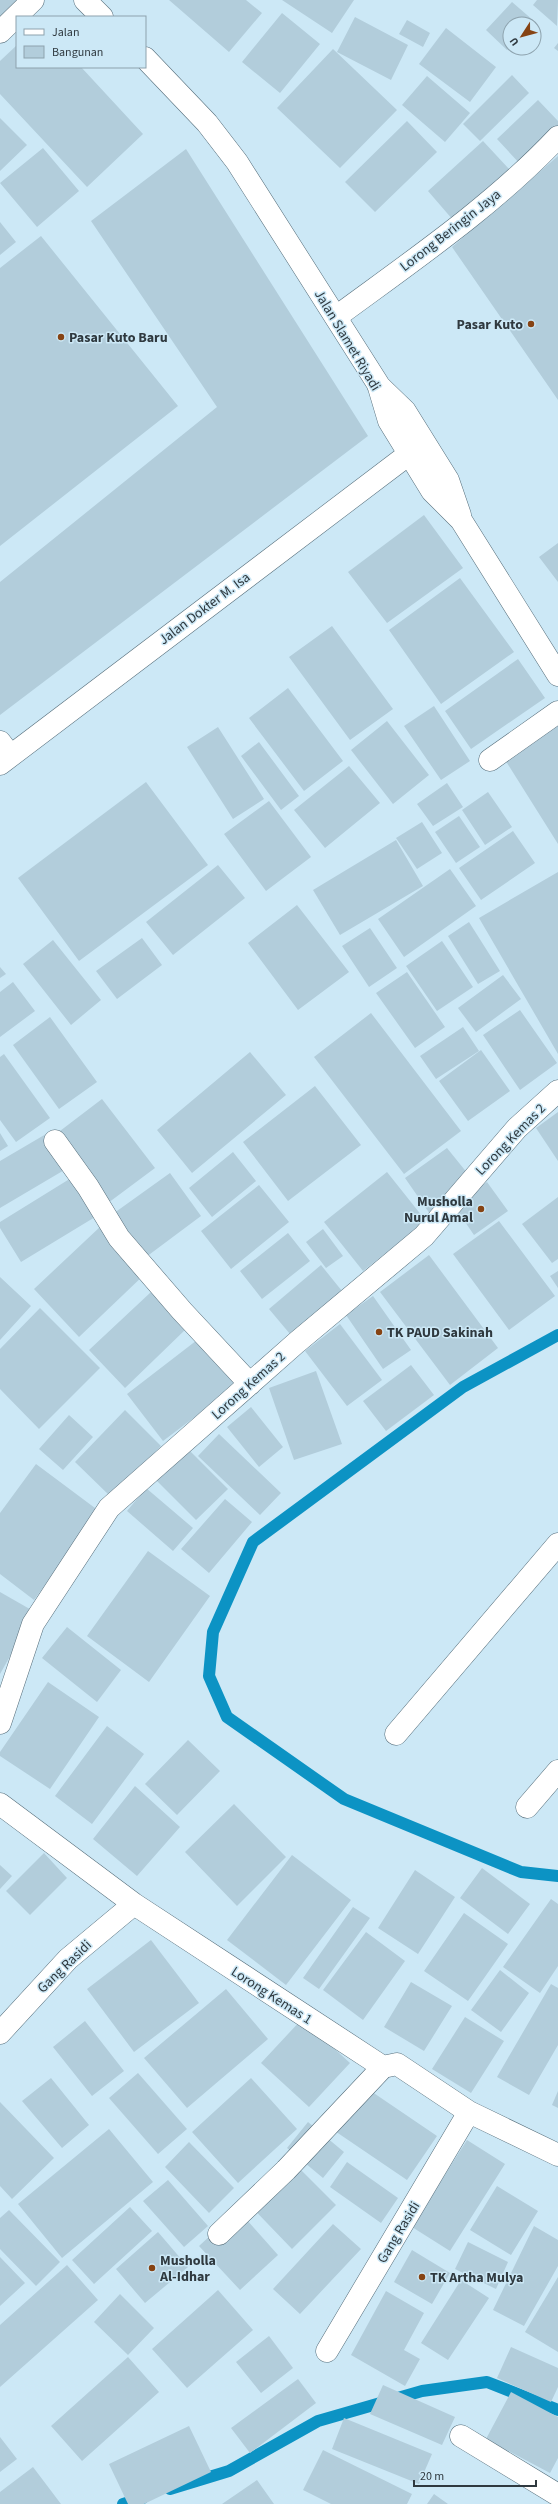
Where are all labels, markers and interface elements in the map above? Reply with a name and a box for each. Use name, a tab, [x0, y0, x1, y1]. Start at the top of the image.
legend	[16, 16, 146, 68]
north arrow	[502, 16, 542, 56]
text: Jalan	[52, 24, 79, 41]
text: U	[506, 34, 523, 49]
text: Bangunan	[52, 44, 103, 61]
street label: Lorong Beringin Jaya	[396, 185, 505, 277]
street label: Jalan Slamet Riyadi	[309, 286, 385, 395]
place label: Pasar Kuto	[457, 315, 523, 335]
marker: Pasar Kuto	[526, 319, 536, 329]
place label: Pasar Kuto Baru	[69, 328, 168, 348]
marker: Pasar Kuto Baru	[56, 332, 66, 342]
street label: Jalan Dokter M. Isa	[155, 568, 255, 650]
street label: Lorong Kemas 2	[471, 1099, 550, 1180]
place label: Musholla Nurul Amal	[404, 1192, 473, 1228]
marker: Musholla Nurul Amal	[476, 1204, 486, 1214]
place label: TK PAUD Sakinah	[387, 1323, 493, 1343]
marker: TK PAUD Sakinah	[374, 1327, 384, 1337]
street label: Lorong Kemas 2	[207, 1347, 290, 1424]
street label: Gang Rasidi	[33, 1936, 96, 1998]
street label: Lorong Kemas 1	[227, 1962, 316, 2030]
street label: Gang Rasidi	[373, 2198, 425, 2267]
place label: Musholla Al-Idhar	[159, 2251, 216, 2287]
marker: Musholla Al-Idhar	[147, 2263, 157, 2273]
place label: TK Artha Mulya	[430, 2268, 523, 2288]
marker: TK Artha Mulya	[417, 2272, 427, 2282]
scale bar	[414, 2462, 536, 2488]
text: 20 m	[420, 2468, 444, 2485]

